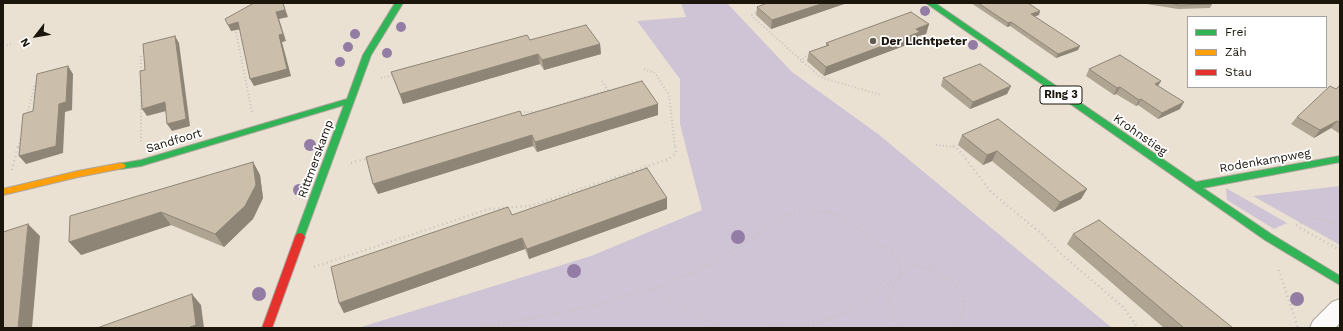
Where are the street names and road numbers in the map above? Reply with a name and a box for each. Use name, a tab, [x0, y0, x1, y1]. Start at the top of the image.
road number: Ring 3	[1040, 86, 1082, 104]
street label: Krohnstieg	[1110, 111, 1170, 159]
street label: Rittmerskamp	[295, 118, 337, 200]
street label: Sandfoort	[144, 126, 204, 156]
street label: Rodenkampweg	[1218, 146, 1312, 176]

